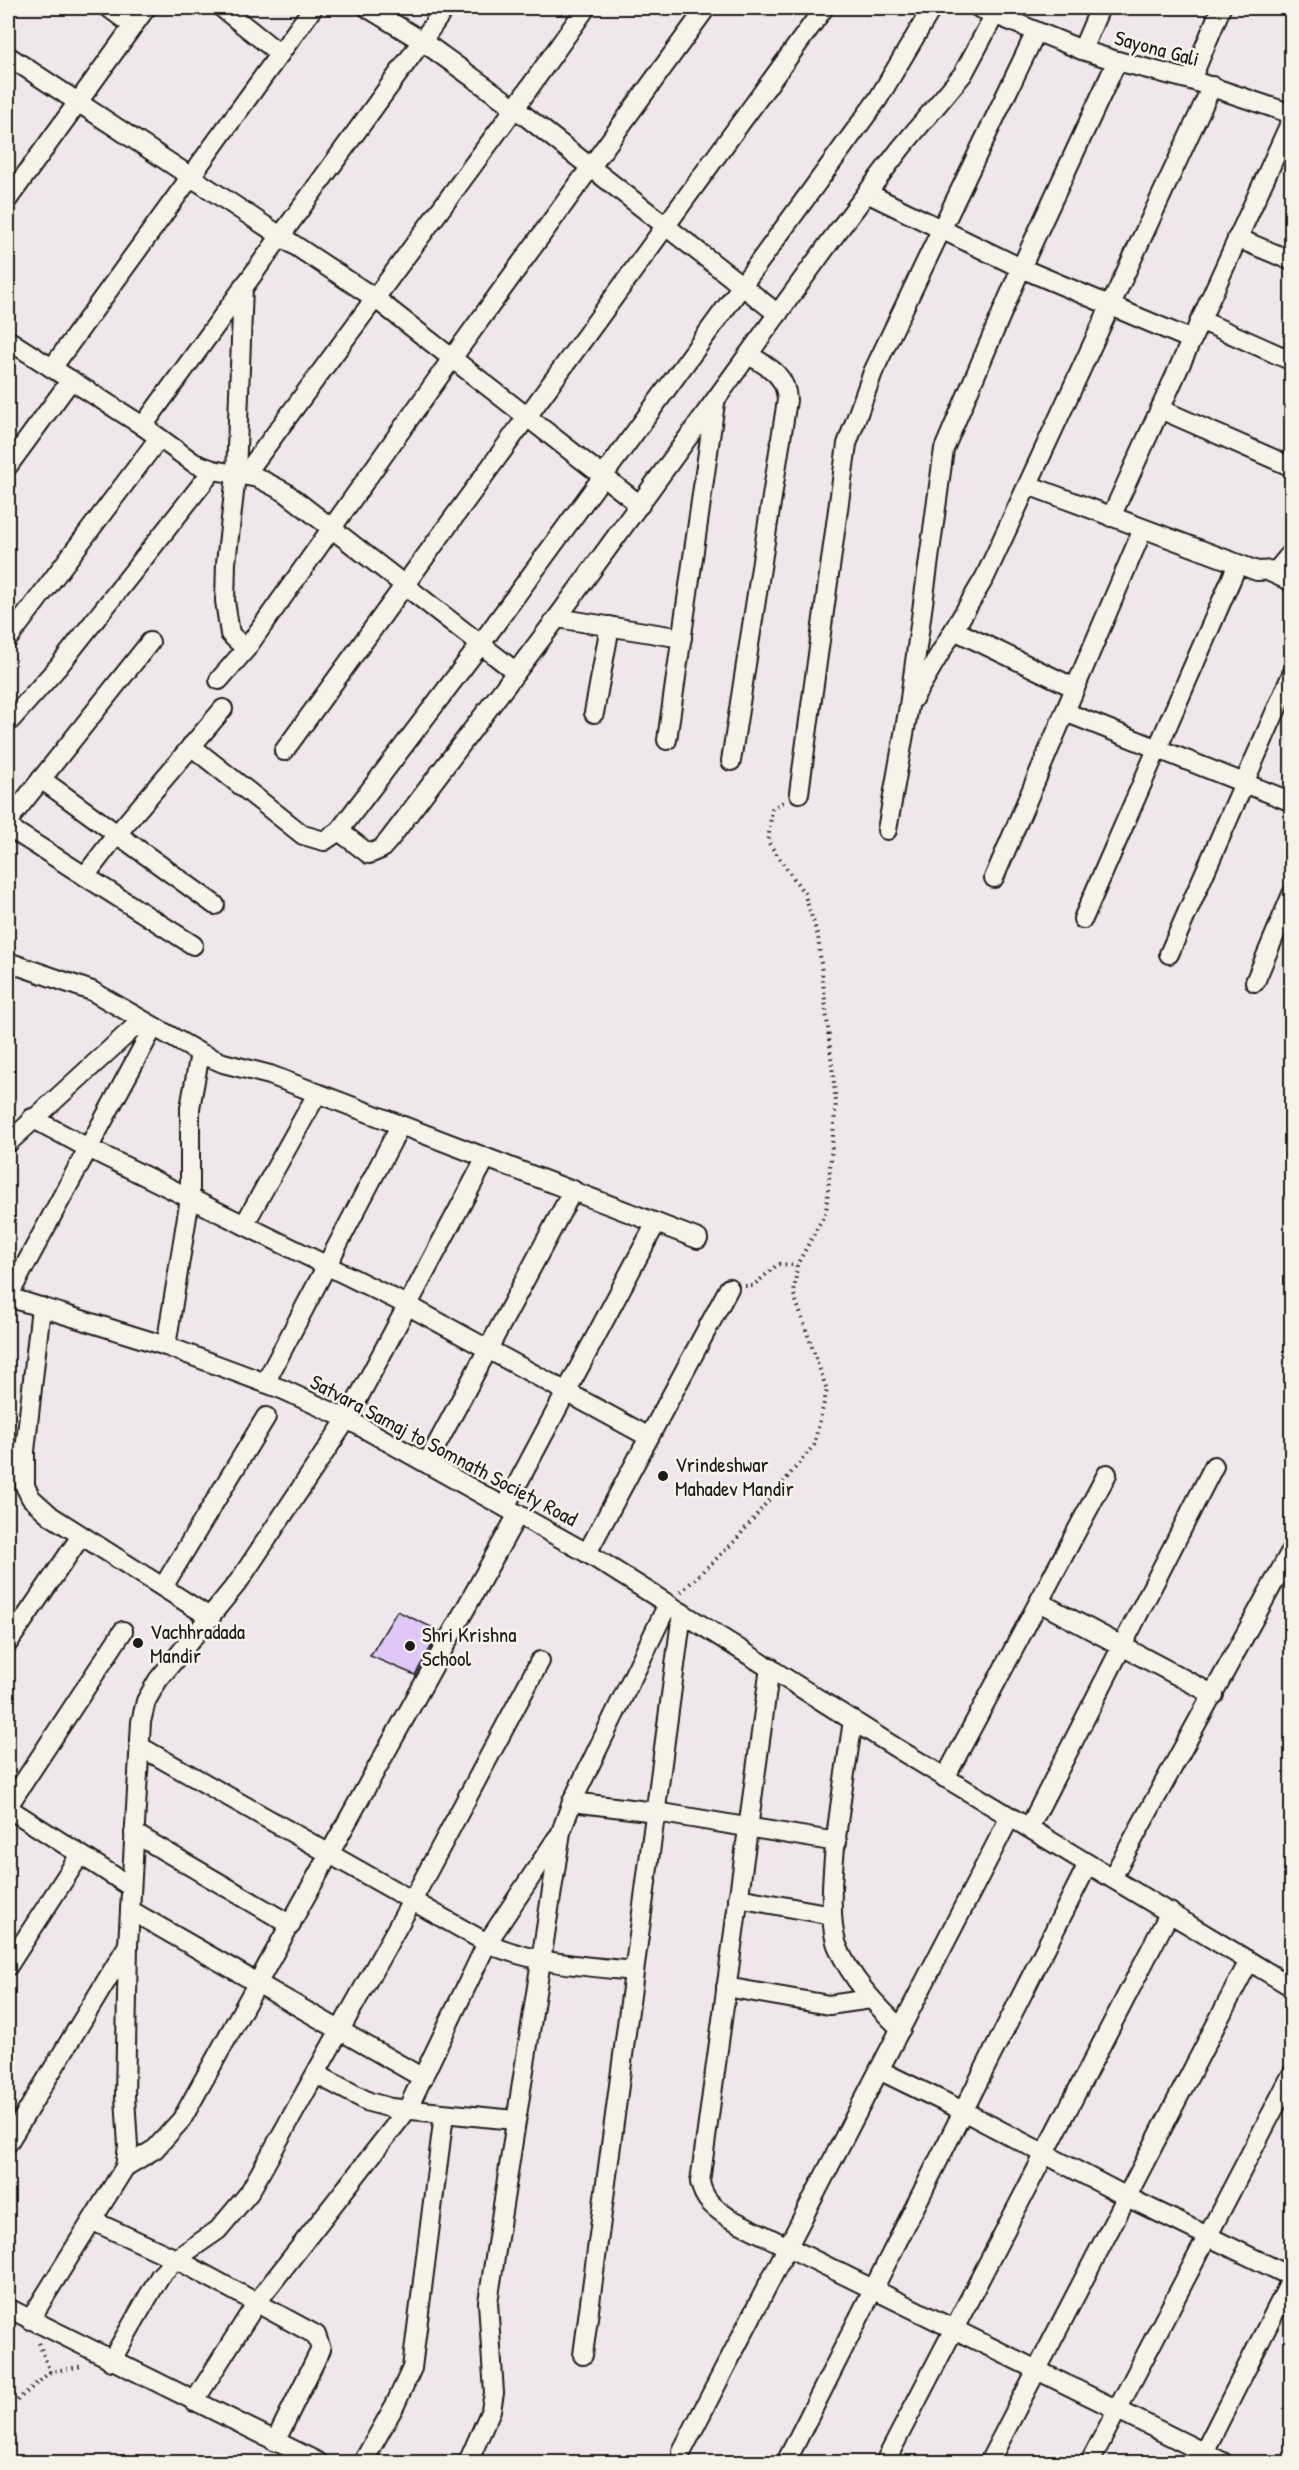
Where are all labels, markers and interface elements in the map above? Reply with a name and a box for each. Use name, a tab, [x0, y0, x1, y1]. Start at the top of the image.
street label: Sayona Gali	[1112, 23, 1202, 73]
street label: Satvara Samaj to Somnath Society Road	[305, 1367, 583, 1533]
place label: Vrindeshwar Mahadev Mandir	[675, 1450, 794, 1503]
marker: Vrindeshwar Mahadev Mandir	[656, 1469, 670, 1483]
place label: Vachhradada Mandir	[150, 1617, 245, 1670]
place label: Shri Krishna School	[422, 1620, 516, 1673]
marker: Vachhradada Mandir	[131, 1636, 145, 1650]
marker: Shri Krishna School	[403, 1639, 417, 1653]

